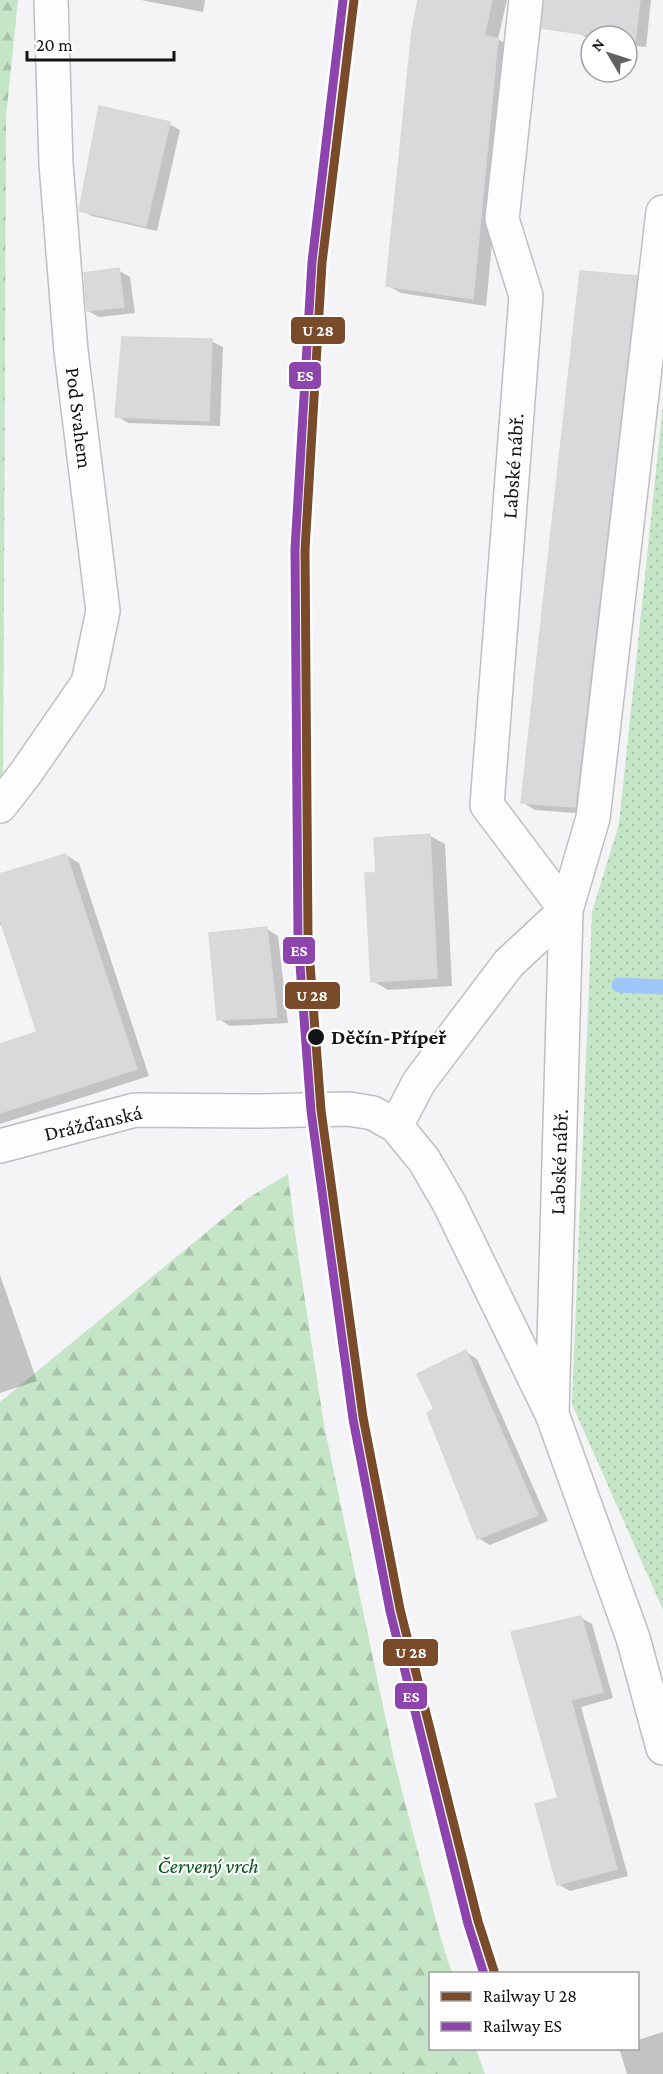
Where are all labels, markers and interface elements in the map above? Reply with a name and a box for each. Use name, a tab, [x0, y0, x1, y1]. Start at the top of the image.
scale bar	[27, 24, 174, 62]
north arrow	[579, 24, 639, 84]
text: 20 m	[36, 35, 73, 55]
text: N	[588, 35, 608, 54]
line badge: U 28	[290, 316, 346, 345]
text: U 28	[302, 322, 334, 339]
line badge: ES	[288, 361, 322, 390]
street label: Pod Svahem	[61, 366, 97, 470]
text: ES	[296, 367, 314, 384]
street label: Labské nábř.	[497, 412, 529, 520]
line badge: ES	[282, 936, 316, 965]
text: ES	[290, 942, 308, 959]
line badge: U 28	[284, 981, 341, 1010]
text: U 28	[296, 987, 328, 1004]
place label: Děčín-Přípeř	[331, 1025, 447, 1049]
marker: Děčín-Přípeř	[306, 1027, 326, 1047]
street label: Drážďanská	[42, 1100, 144, 1146]
street label: Labské nábř.	[545, 1109, 573, 1215]
line badge: U 28	[382, 1638, 439, 1667]
text: U 28	[395, 1644, 427, 1661]
line badge: ES	[394, 1682, 428, 1710]
text: ES	[402, 1688, 420, 1705]
park label: Červený vrch	[157, 1854, 259, 1878]
legend	[429, 1972, 639, 2050]
text: Railway U 28	[483, 1986, 577, 2006]
text: Railway ES	[483, 2016, 562, 2036]

